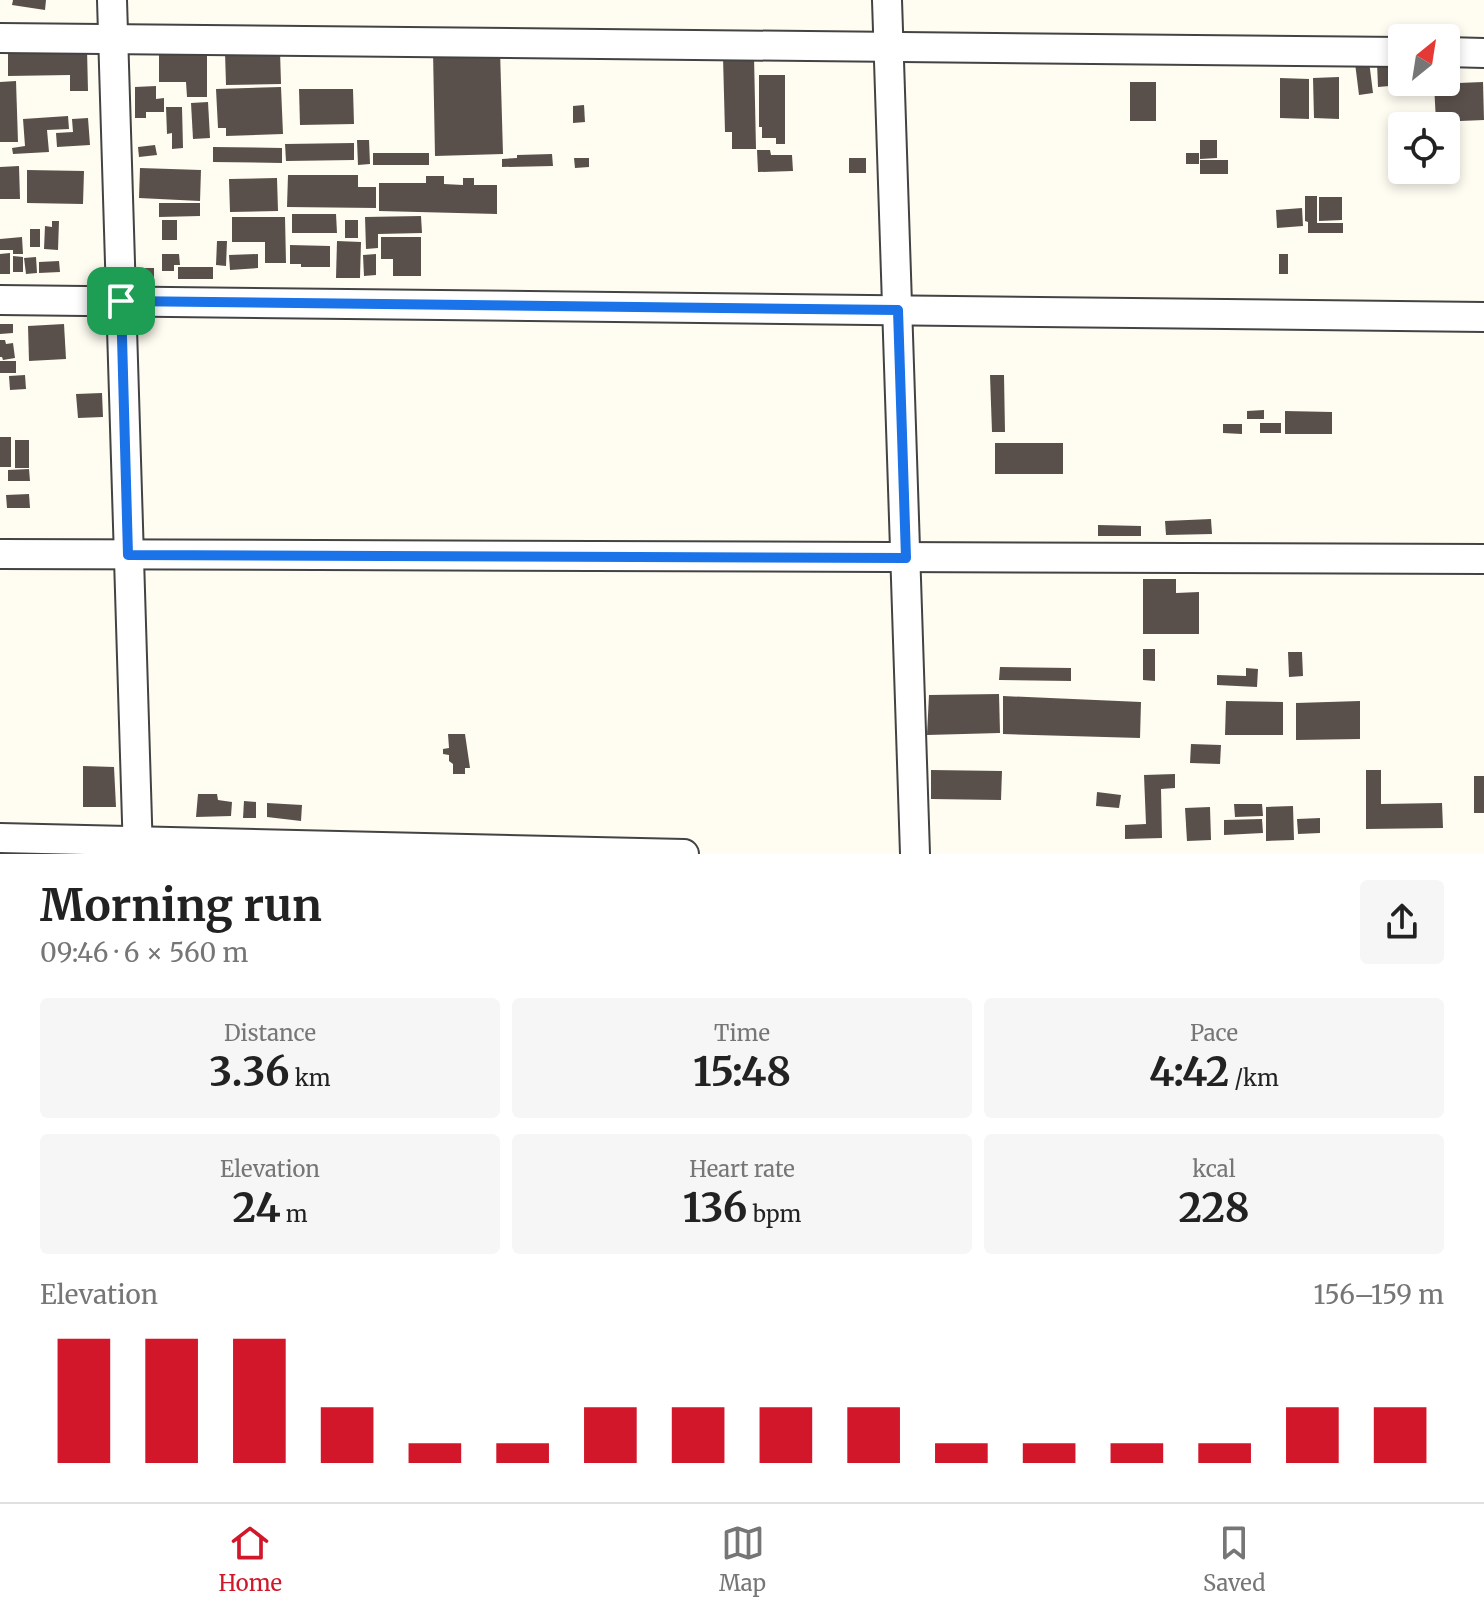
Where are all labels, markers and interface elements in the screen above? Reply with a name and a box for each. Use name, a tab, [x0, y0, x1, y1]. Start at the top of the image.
north arrow	[1388, 24, 1460, 96]
map controls	[1388, 24, 1460, 184]
button: locate	[1388, 112, 1460, 184]
pin	[87, 267, 155, 335]
icon: arrive	[99, 279, 143, 323]
text: Morning run	[40, 878, 322, 933]
button: share	[1360, 880, 1444, 964]
text: 09:46 · 6 × 560 m	[40, 936, 248, 969]
text: Distance	[224, 1019, 316, 1047]
text: Time	[714, 1019, 770, 1047]
text: Pace	[1190, 1019, 1238, 1047]
text: 3.36	[209, 1047, 290, 1097]
text: 15:48	[693, 1047, 791, 1097]
text: 4:42	[1149, 1047, 1229, 1097]
text: km	[290, 1064, 331, 1092]
text: /km	[1229, 1064, 1279, 1092]
text: Elevation	[220, 1155, 320, 1183]
text: Heart rate	[689, 1155, 795, 1183]
text: kcal	[1192, 1155, 1236, 1183]
text: 24	[232, 1183, 281, 1233]
text: 136	[683, 1183, 747, 1233]
text: 228	[1178, 1183, 1250, 1233]
text: m	[281, 1200, 308, 1228]
text: bpm	[747, 1200, 801, 1228]
text: Elevation	[40, 1278, 158, 1311]
text: 156–159 m	[1314, 1278, 1444, 1311]
tab: Home	[219, 1521, 282, 1597]
tab: Map	[719, 1521, 766, 1597]
tab: Saved	[1203, 1521, 1265, 1597]

